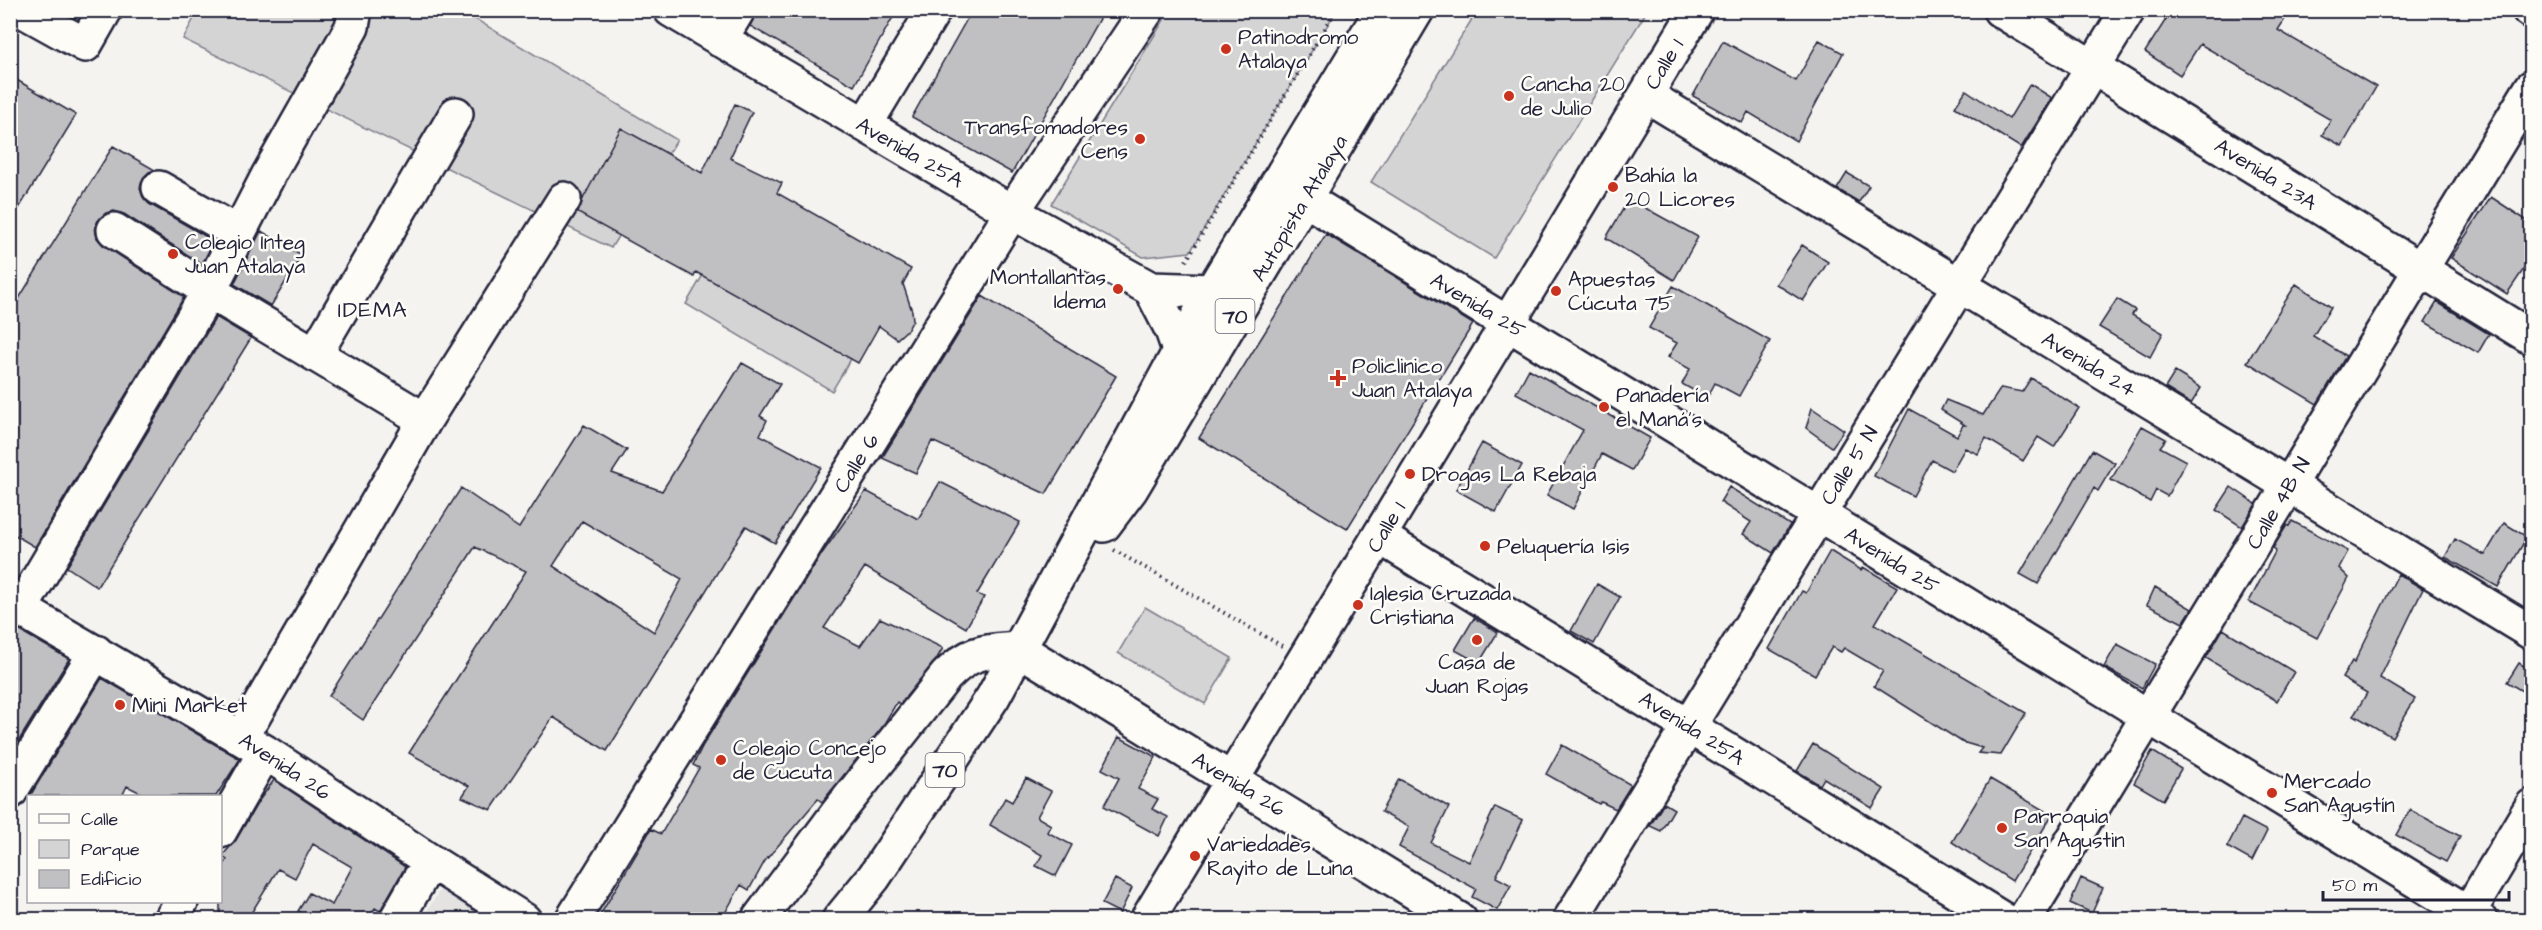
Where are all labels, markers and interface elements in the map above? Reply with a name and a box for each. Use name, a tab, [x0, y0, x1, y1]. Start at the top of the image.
place label: Patinodromo Atalaya	[1238, 23, 1359, 78]
street label: Calle 1	[1638, 33, 1691, 95]
marker: Patinodromo Atalaya	[1219, 42, 1233, 56]
place label: Cancha 20 de Julio	[1521, 70, 1625, 123]
marker: Cancha 20 de Julio	[1502, 89, 1516, 103]
street label: Avenida 25A	[851, 110, 969, 195]
place label: Transfomadores Cens	[964, 113, 1128, 166]
street label: Autopista Atalaya	[1244, 129, 1357, 288]
marker: Transfomadores Cens	[1133, 132, 1147, 146]
street label: Avenida 23A	[2209, 132, 2323, 218]
place label: Bahía la 20 Licores	[1625, 161, 1735, 214]
marker: Bahía la 20 Licores	[1606, 180, 1620, 194]
place label: Colegio Integ Juan Atalaya	[185, 228, 306, 283]
marker: Colegio Integ Juan Atalaya	[166, 247, 180, 261]
place label: Montallantas Idema	[990, 263, 1106, 316]
place label: Apuestas Cúcuta 75	[1568, 265, 1673, 318]
street label: Avenida 25	[1425, 266, 1531, 345]
marker: Montallantas Idema	[1111, 282, 1125, 296]
marker: Apuestas Cúcuta 75	[1549, 284, 1563, 298]
district label: IDEMA	[338, 295, 408, 326]
road number: 70	[1216, 299, 1254, 333]
street label: Avenida 24	[2036, 325, 2141, 404]
place label: Policlinico Juan Atalaya	[1352, 352, 1473, 407]
marker: Policlinico Juan Atalaya	[1329, 369, 1347, 387]
place label: Panadería el Maná's	[1616, 381, 1709, 434]
marker: Panadería el Maná's	[1597, 400, 1611, 414]
street label: Calle 5 N	[1814, 420, 1885, 510]
street label: Calle 6	[827, 428, 886, 499]
street label: Calle 4B N	[2240, 452, 2317, 555]
place label: Drogas La Rebaja	[1422, 460, 1597, 491]
marker: Drogas La Rebaja	[1403, 467, 1417, 481]
street label: Calle 1	[1360, 496, 1413, 558]
street label: Avenida 25	[1839, 520, 1945, 601]
place label: Peluquería Isis	[1497, 532, 1630, 561]
marker: Peluquería Isis	[1478, 539, 1492, 553]
place label: Iglesia Cruzada Cristiana	[1370, 579, 1511, 632]
marker: Iglesia Cruzada Cristiana	[1351, 598, 1365, 612]
marker: Casa de Juan Rojas	[1470, 633, 1484, 647]
place label: Casa de Juan Rojas	[1425, 648, 1529, 701]
street label: Avenida 25A	[1633, 684, 1751, 773]
place label: Mini Market	[132, 691, 248, 720]
marker: Mini Market	[113, 698, 127, 712]
street label: Avenida 26	[233, 726, 336, 807]
place label: Colegio Concejo de Cucuta	[733, 734, 886, 787]
street label: Avenida 26	[1187, 745, 1291, 824]
marker: Colegio Concejo de Cucuta	[714, 753, 728, 767]
road number: 70	[926, 753, 964, 787]
place label: Mercado San Agustín	[2284, 767, 2395, 822]
marker: Mercado San Agustín	[2265, 786, 2279, 800]
legend	[27, 795, 222, 903]
place label: Parroquia San Agustin	[2014, 802, 2125, 857]
text: Calle	[81, 807, 119, 832]
marker: Parroquia San Agustin	[1995, 821, 2009, 835]
place label: Variedades Rayito de Luna	[1207, 830, 1353, 885]
text: Parque	[81, 837, 140, 862]
marker: Variedades Rayito de Luna	[1188, 849, 1202, 863]
scale bar	[2323, 864, 2509, 902]
text: Edificio	[81, 867, 141, 892]
text: 50 m	[2332, 873, 2377, 898]

